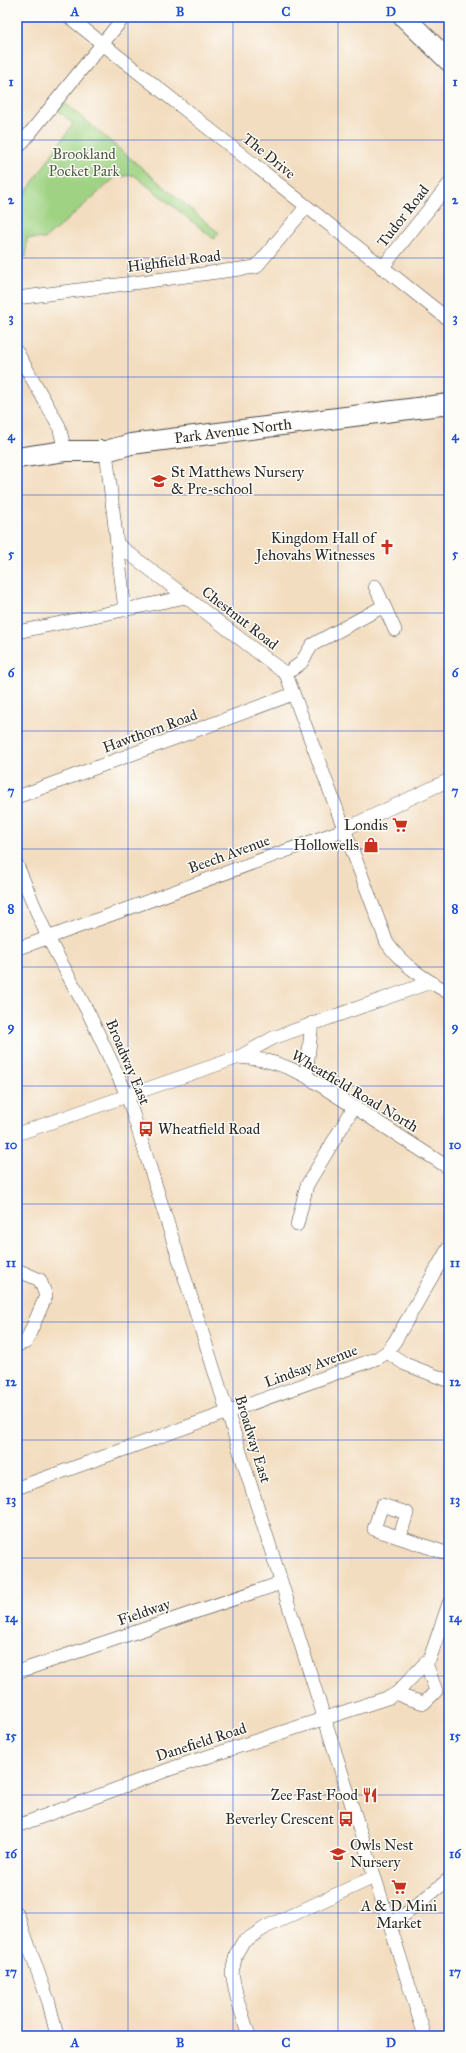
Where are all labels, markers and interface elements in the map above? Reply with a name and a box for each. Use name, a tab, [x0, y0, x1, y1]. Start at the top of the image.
text: A	[70, 4, 80, 20]
text: B	[176, 4, 185, 20]
text: C	[282, 4, 291, 20]
text: D	[386, 4, 396, 20]
text: 1	[8, 74, 14, 90]
text: 1	[452, 74, 458, 90]
street label: The Drive	[239, 129, 299, 183]
park label: Brookland Pocket Park	[49, 145, 120, 180]
street label: Tudor Road	[373, 181, 433, 251]
text: 2	[8, 192, 15, 208]
text: 2	[452, 192, 459, 208]
street label: Highfield Road	[126, 246, 222, 276]
text: 3	[8, 310, 14, 326]
text: 3	[452, 310, 458, 326]
street label: Park Avenue North	[173, 415, 293, 447]
text: 4	[7, 428, 15, 444]
text: 4	[451, 428, 459, 444]
place label: St Matthews Nursery & Pre-school	[171, 463, 305, 498]
school or university icon: St Matthews Nursery & Pre-school	[150, 472, 168, 490]
place label: Kingdom Hall of Jehovahs Witnesses	[254, 529, 378, 565]
church icon: Kingdom Hall of Jehovahs Witnesses	[378, 538, 396, 556]
text: 5	[8, 546, 15, 562]
text: 5	[452, 546, 459, 562]
street label: Chestnut Road	[198, 583, 282, 654]
text: 6	[8, 665, 16, 681]
text: 6	[452, 665, 460, 681]
street label: Hawthorn Road	[100, 705, 200, 756]
text: 7	[8, 783, 15, 799]
text: 7	[452, 783, 459, 799]
place label: Londis	[344, 816, 388, 834]
supermarket icon: Londis	[391, 816, 409, 834]
street label: Beech Avenue	[186, 831, 272, 877]
place label: Hollowells	[293, 836, 359, 854]
shop icon: Hollowells	[362, 836, 380, 854]
text: 8	[8, 901, 15, 917]
text: 8	[452, 901, 459, 917]
street label: Broadway East	[102, 1017, 154, 1108]
text: 9	[8, 1019, 15, 1035]
text: 9	[452, 1019, 459, 1035]
street label: Wheatfield Road North	[288, 1046, 422, 1136]
bus stop icon: Wheatfield Road	[137, 1120, 155, 1138]
place label: Wheatfield Road	[158, 1120, 261, 1138]
text: 10	[5, 1137, 18, 1153]
text: 10	[449, 1137, 462, 1153]
text: 11	[6, 1255, 16, 1271]
text: 11	[450, 1255, 460, 1271]
street label: Lindsay Avenue	[262, 1341, 360, 1391]
text: 12	[5, 1374, 17, 1390]
text: 12	[449, 1374, 461, 1390]
street label: Broadway East	[231, 1393, 275, 1486]
text: 13	[6, 1492, 16, 1508]
text: 13	[450, 1492, 460, 1508]
street label: Fieldway	[115, 1594, 174, 1629]
text: 14	[5, 1610, 18, 1626]
text: 14	[449, 1610, 462, 1626]
street label: Danefield Road	[153, 1719, 249, 1765]
text: 15	[5, 1728, 17, 1744]
text: 15	[449, 1728, 461, 1744]
place label: Zee Fast Food	[271, 1786, 358, 1804]
restaurant icon: Zee Fast Food	[361, 1786, 379, 1804]
place label: Beverley Crescent	[225, 1810, 335, 1828]
bus stop icon: Beverley Crescent	[337, 1810, 355, 1828]
place label: Owls Nest Nursery	[350, 1836, 414, 1871]
school or university icon: Owls Nest Nursery	[329, 1845, 347, 1863]
text: 16	[5, 1846, 18, 1862]
text: 16	[449, 1846, 462, 1862]
supermarket icon: A & D Mini Market	[390, 1878, 408, 1896]
place label: A & D Mini Market	[360, 1897, 437, 1932]
text: 17	[5, 1964, 17, 1980]
text: 17	[449, 1964, 461, 1980]
text: A	[70, 2035, 80, 2051]
text: B	[176, 2035, 185, 2051]
text: C	[282, 2035, 291, 2051]
text: D	[386, 2035, 396, 2051]

